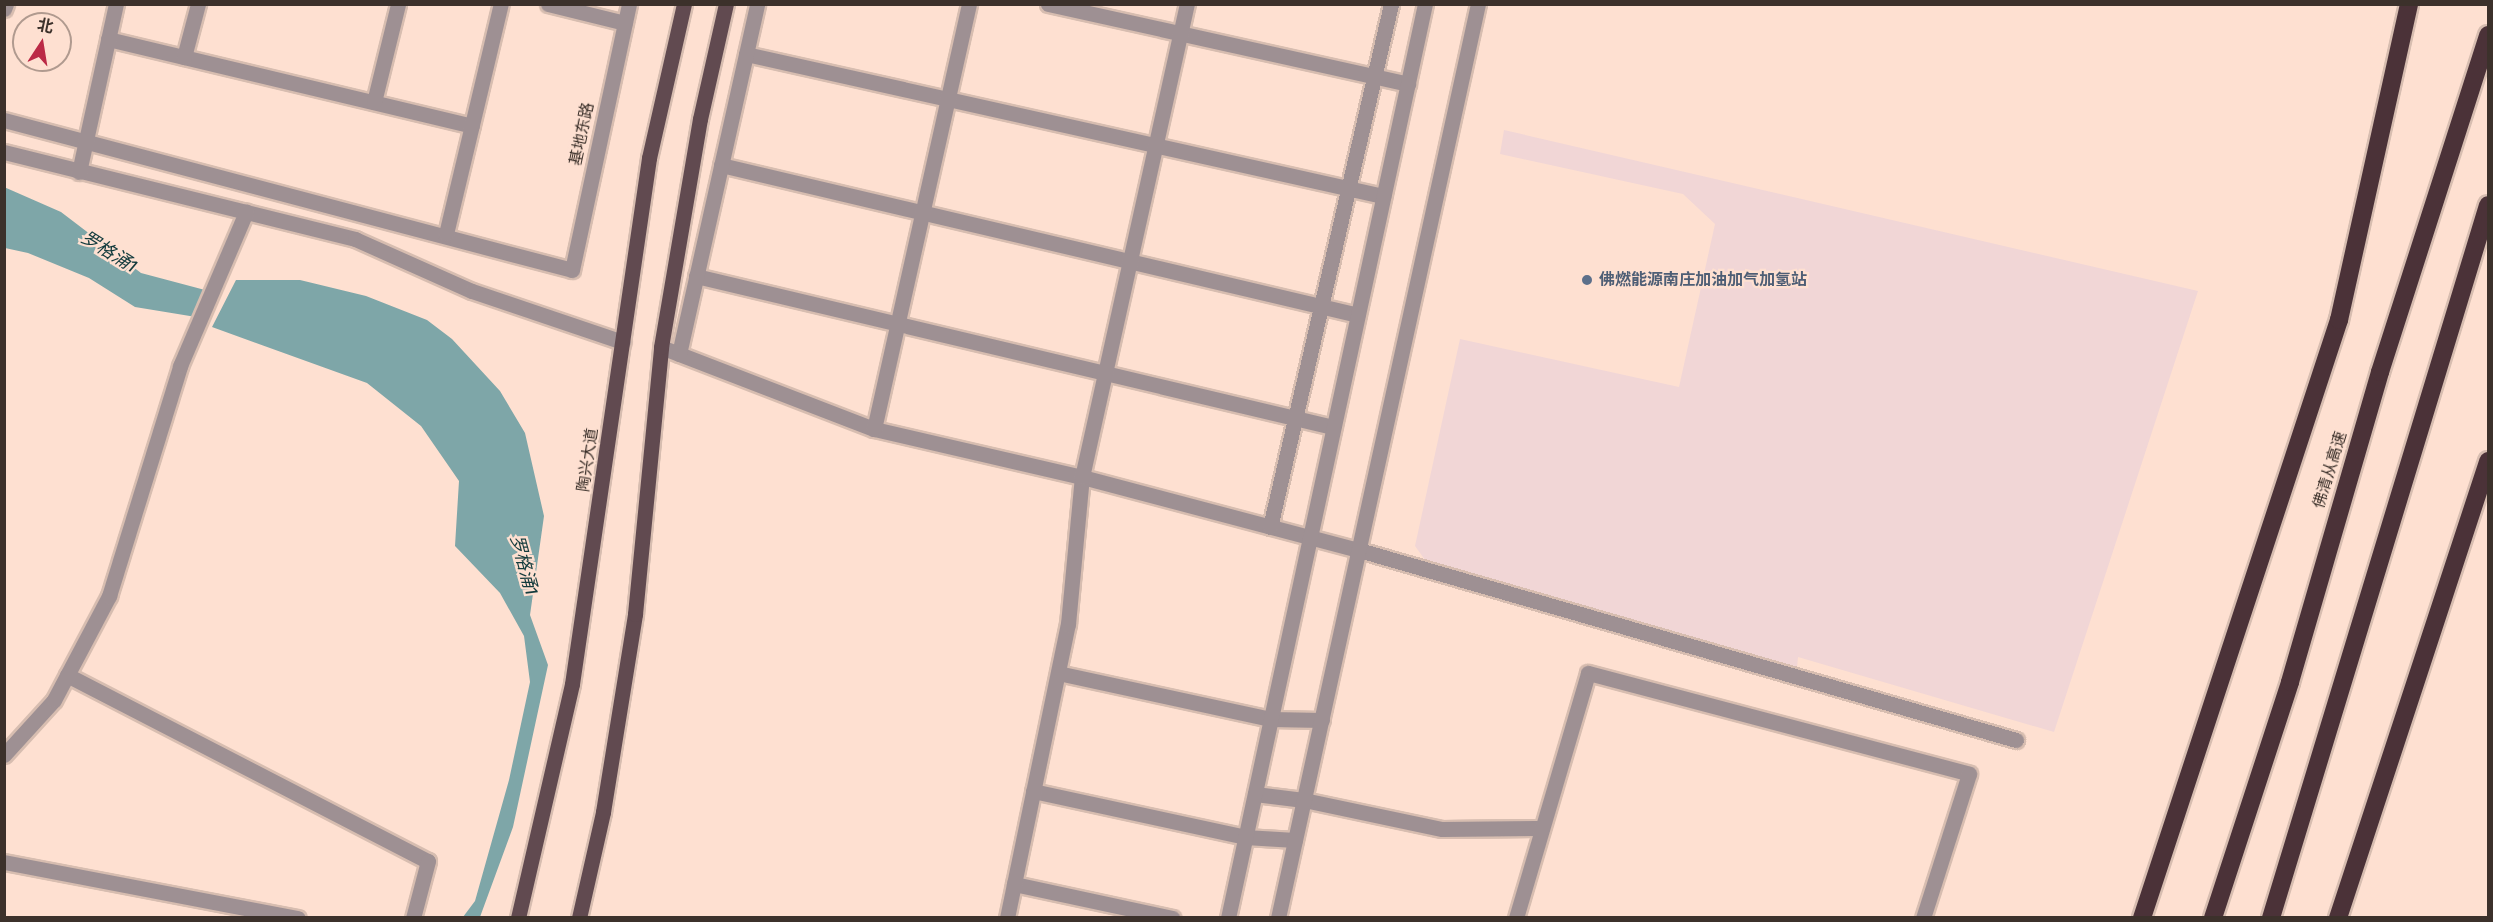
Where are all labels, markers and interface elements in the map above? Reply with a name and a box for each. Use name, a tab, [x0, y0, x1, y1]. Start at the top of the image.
north arrow	[12, 12, 72, 72]
text: 北	[36, 15, 55, 37]
street label: 基地东路	[566, 101, 598, 167]
water label: 罗格涌1	[77, 226, 141, 278]
place label: 佛燃能源南庄加油加气加氢站	[1599, 270, 1807, 290]
marker: 佛燃能源南庄加油加气加氢站	[1580, 273, 1594, 287]
street label: 陶兴大道	[574, 427, 602, 493]
street label: 佛清从高速	[2309, 429, 2351, 511]
water label: 罗格涌1	[506, 532, 542, 598]

